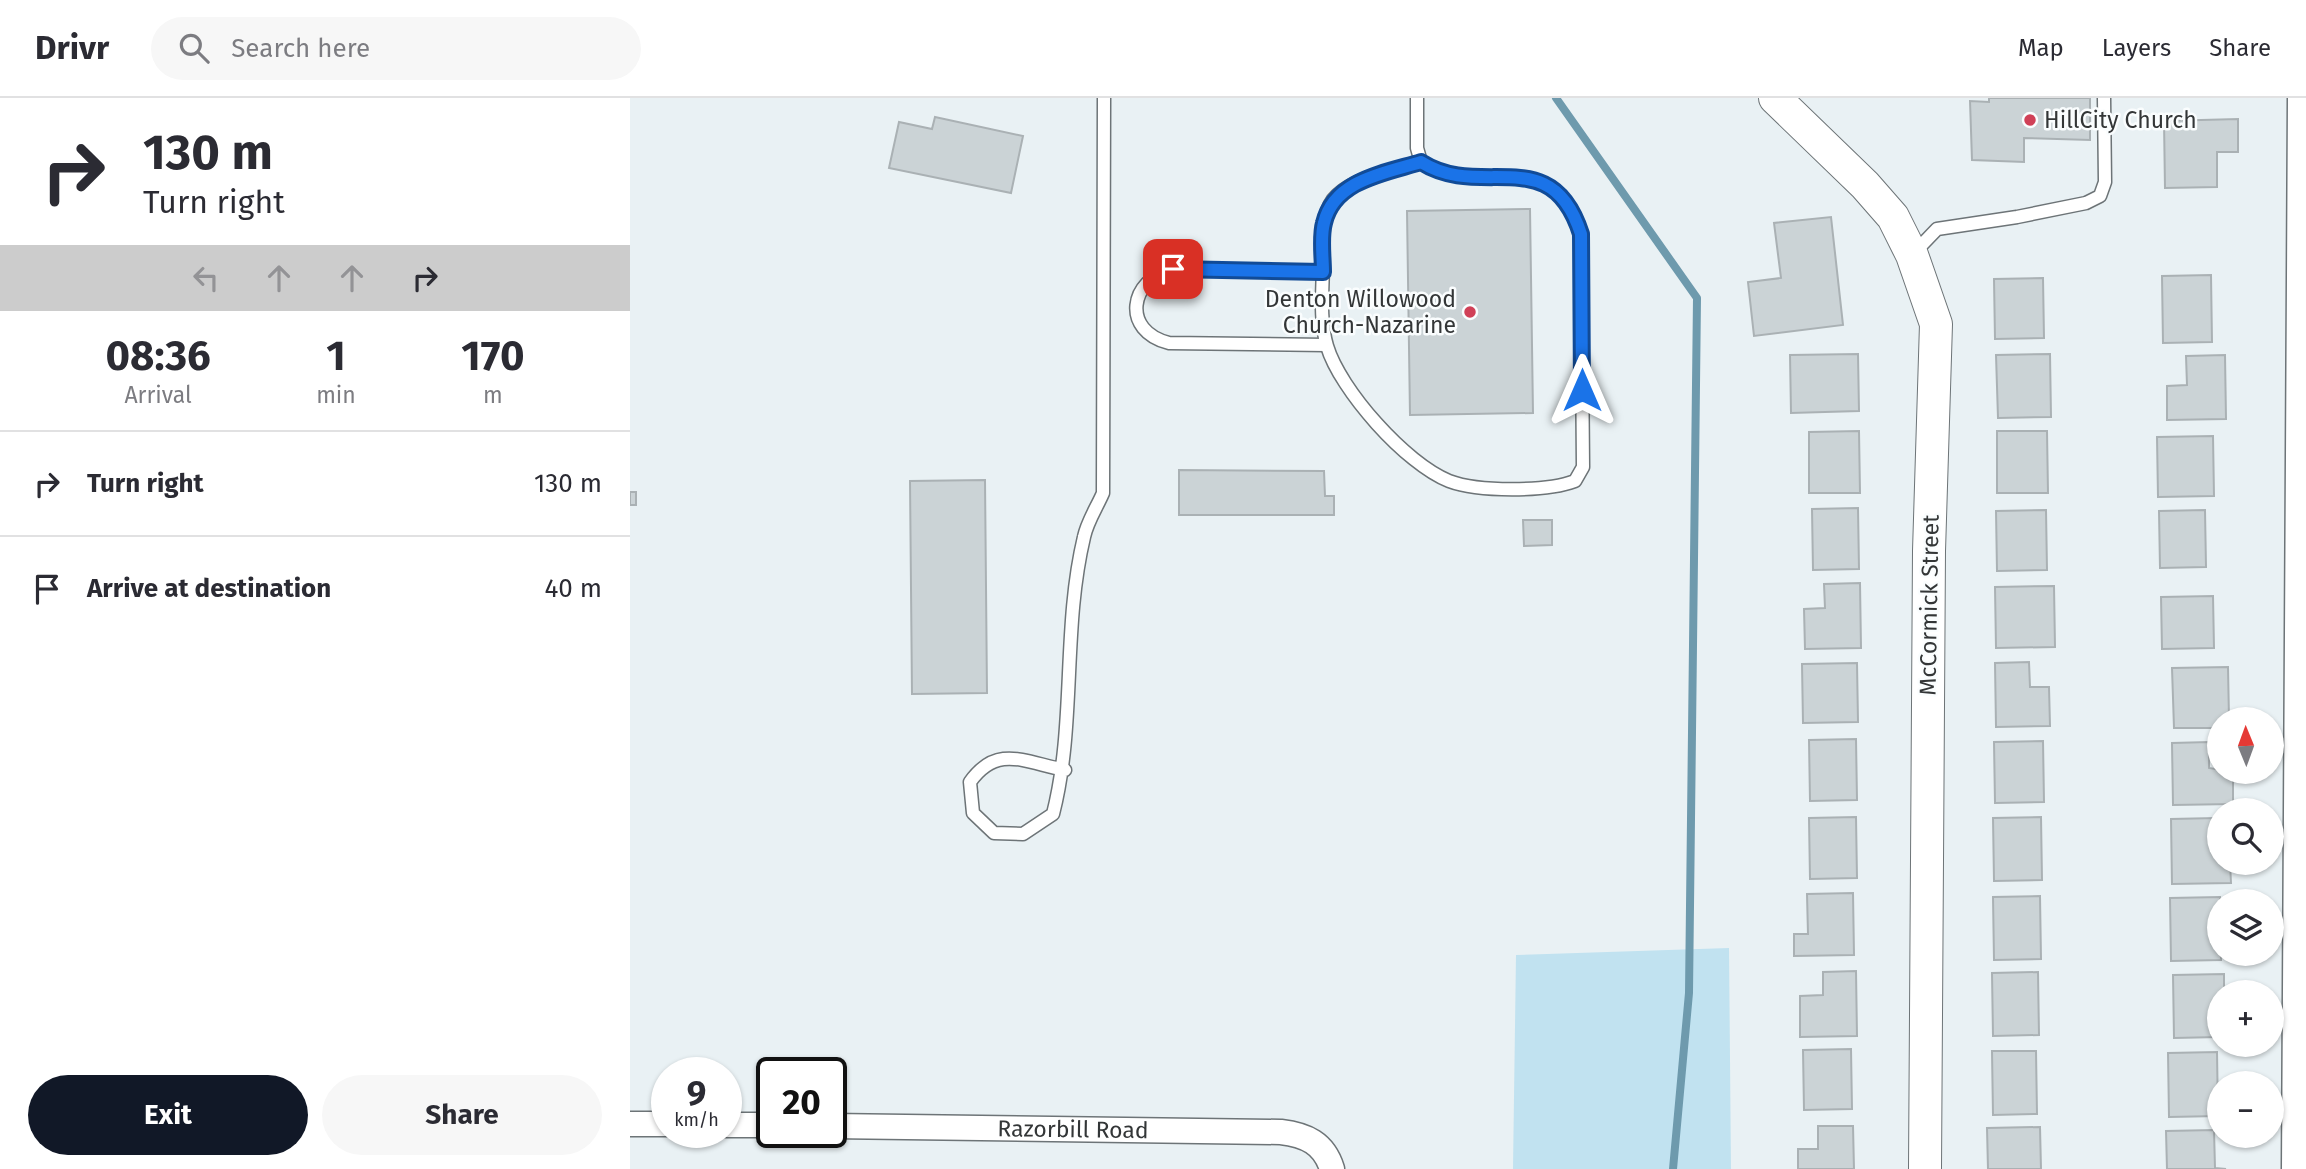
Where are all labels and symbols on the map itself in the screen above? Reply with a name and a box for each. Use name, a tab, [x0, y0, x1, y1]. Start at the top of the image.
place label: HillCity Church	[2044, 106, 2197, 134]
marker: HillCity Church	[2022, 112, 2038, 128]
pin	[1143, 239, 1203, 299]
place label: Denton Willowood Church-Nazarine	[1265, 285, 1456, 339]
marker: Denton Willowood Church-Nazarine	[1462, 304, 1478, 320]
position arrow	[1545, 353, 1619, 427]
street label: McCormick Street	[1913, 514, 1945, 696]
north arrow	[2207, 707, 2284, 784]
speed limit sign: 20	[756, 1057, 847, 1148]
street label: Razorbill Road	[997, 1114, 1149, 1144]

